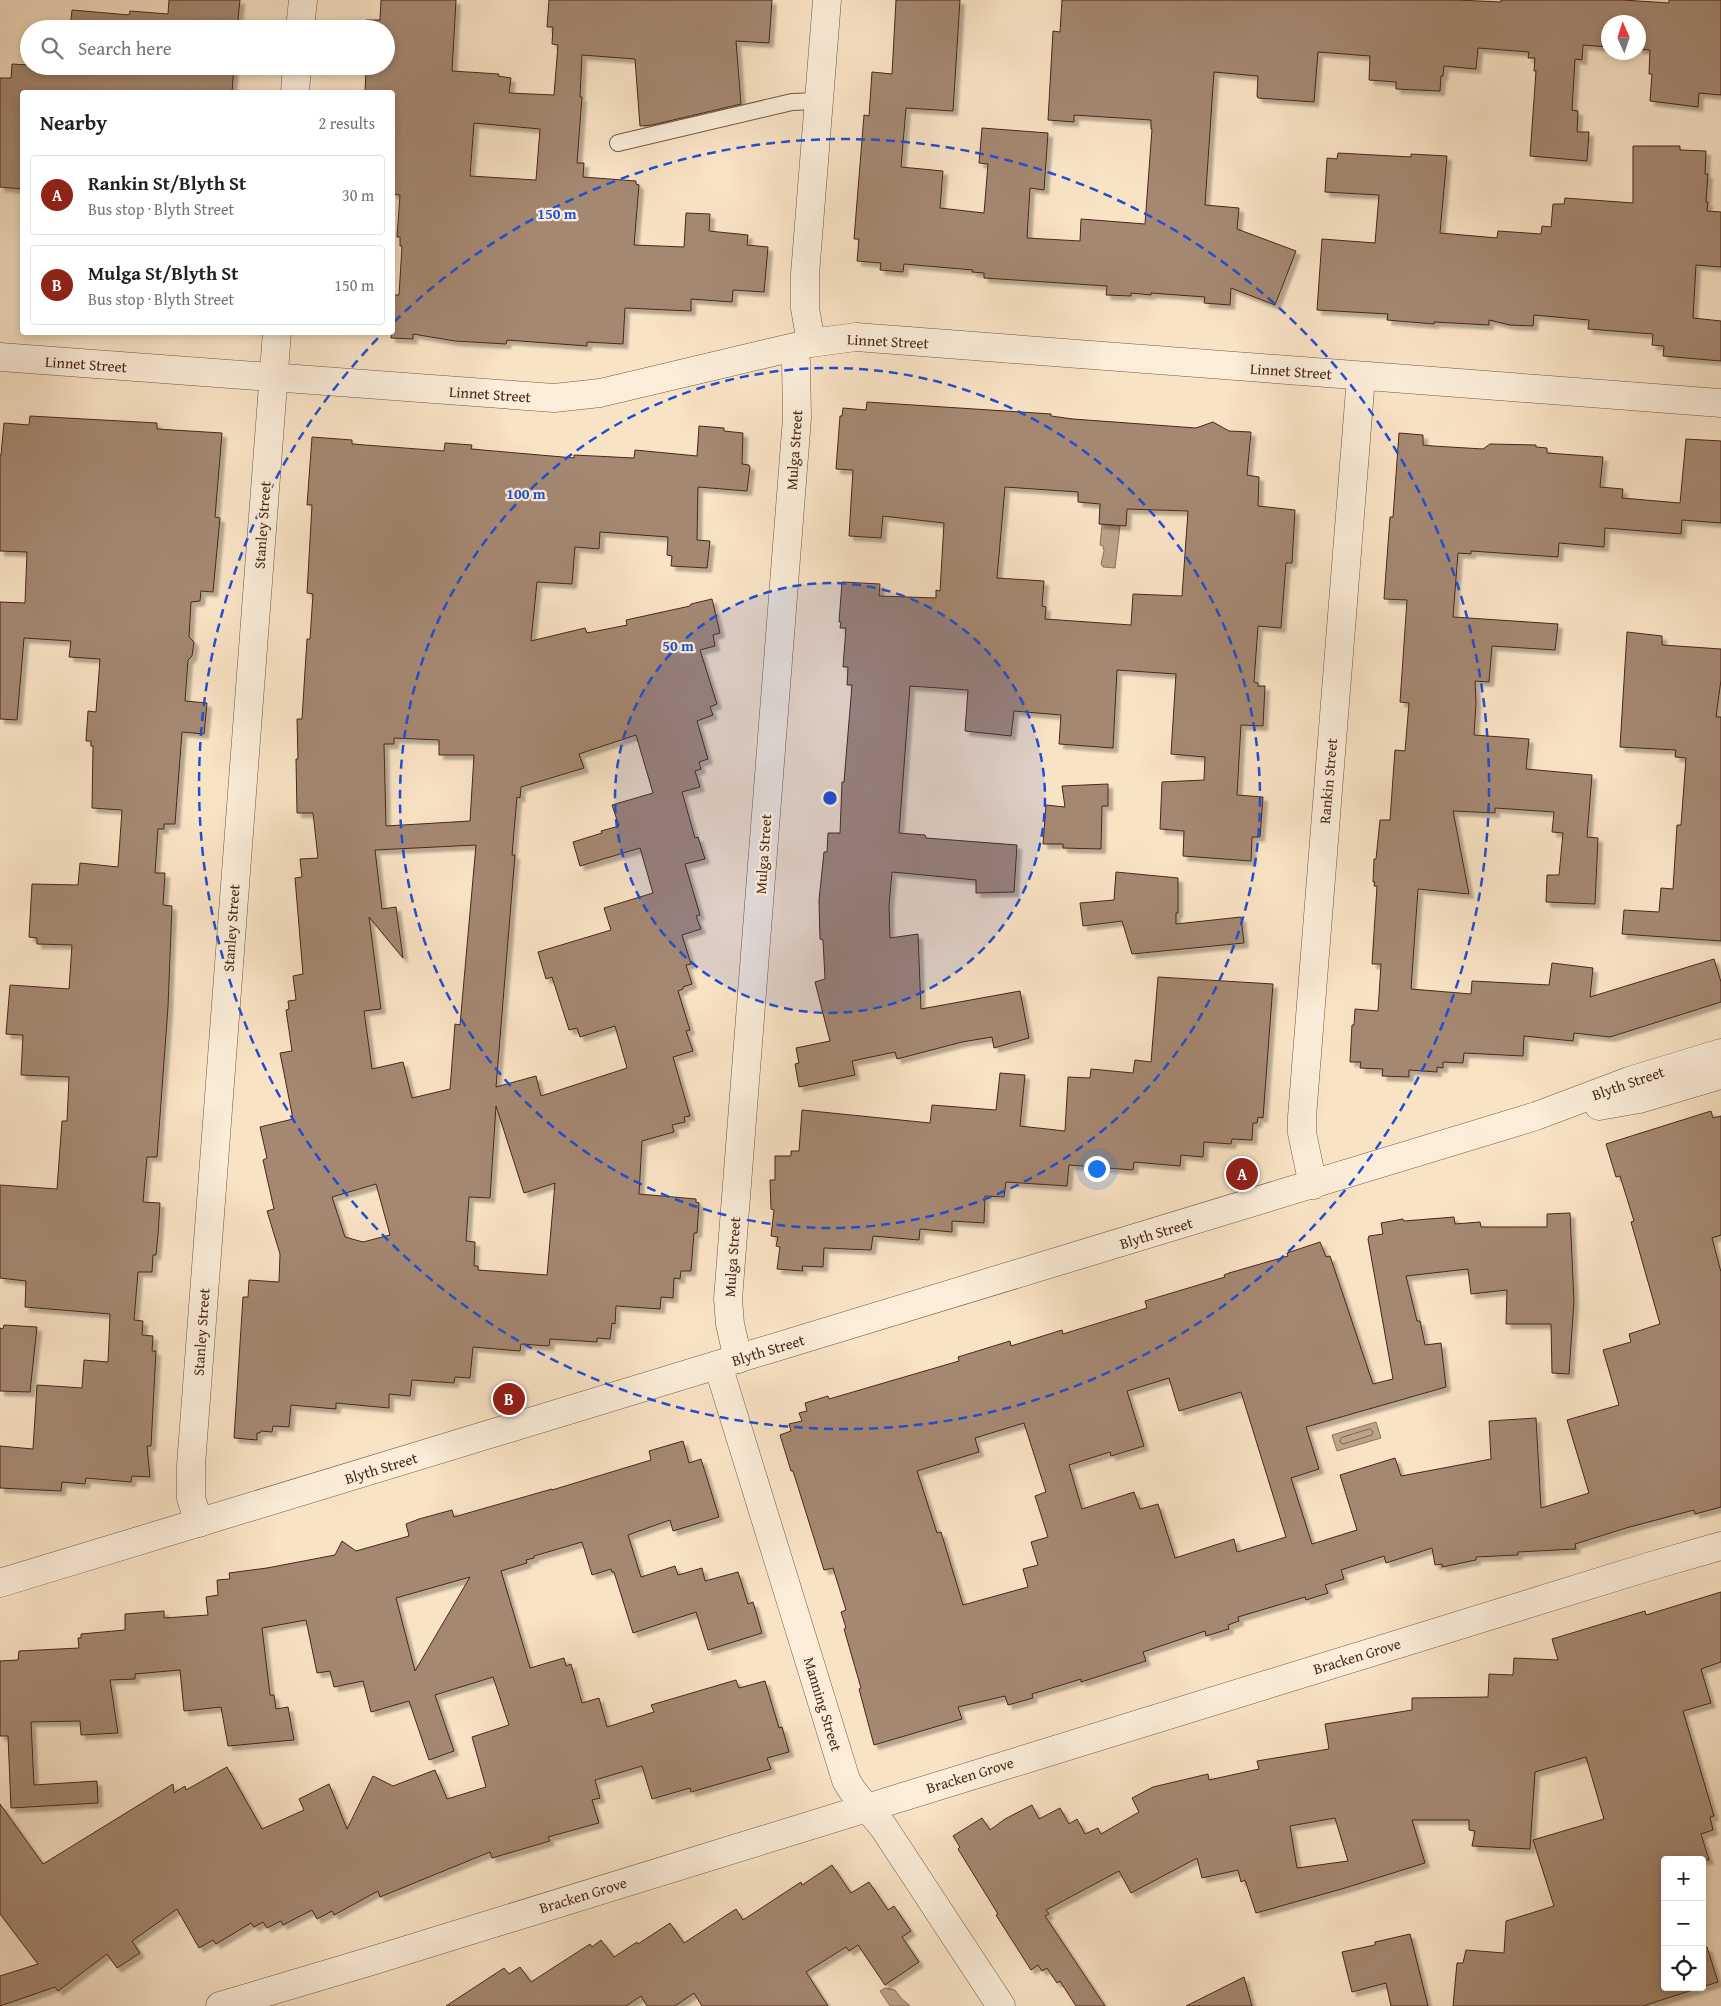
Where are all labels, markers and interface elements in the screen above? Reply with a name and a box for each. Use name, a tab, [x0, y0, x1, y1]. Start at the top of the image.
north arrow	[1601, 15, 1646, 60]
search box	[20, 20, 395, 75]
icon: search	[38, 34, 66, 62]
text: Search here	[78, 34, 172, 62]
text: Nearby	[40, 107, 107, 138]
text: 2 results	[318, 111, 375, 135]
text: Rankin St/Blyth St	[88, 169, 246, 197]
text: A	[52, 183, 62, 207]
text: 30 m	[342, 183, 374, 207]
text: Bus stop · Blyth Street	[88, 197, 234, 221]
text: 150 m	[537, 203, 577, 224]
text: Mulga St/Blyth St	[88, 259, 238, 287]
text: B	[52, 273, 62, 297]
text: 150 m	[334, 273, 374, 297]
text: Bus stop · Blyth Street	[88, 287, 234, 311]
street label: Linnet Street	[847, 328, 930, 354]
street label: Linnet Street	[44, 351, 128, 377]
street label: Linnet Street	[1249, 358, 1333, 384]
street label: Linnet Street	[448, 381, 532, 407]
street label: Mulga Street	[781, 408, 807, 491]
street label: Stanley Street	[248, 480, 276, 570]
text: 100 m	[506, 483, 546, 504]
text: 50 m	[662, 635, 694, 656]
street label: Rankin Street	[1314, 737, 1342, 825]
centre of rings	[821, 789, 839, 807]
street label: Mulga Street	[750, 812, 776, 895]
street label: Stanley Street	[217, 883, 245, 973]
street label: Blyth Street	[1589, 1061, 1668, 1105]
pin: A	[1226, 1155, 1258, 1193]
your location	[1084, 1156, 1110, 1182]
street label: Blyth Street	[1117, 1212, 1196, 1254]
street label: Mulga Street	[719, 1215, 745, 1298]
street label: Stanley Street	[187, 1287, 215, 1377]
street label: Blyth Street	[729, 1329, 808, 1371]
pin: B	[493, 1380, 525, 1418]
street label: Blyth Street	[342, 1447, 421, 1489]
street label: Bracken Grove	[1311, 1633, 1403, 1679]
street label: Manning Street	[799, 1654, 848, 1754]
street label: Bracken Grove	[924, 1752, 1016, 1798]
map controls	[1661, 1856, 1706, 1991]
button: +	[1661, 1856, 1706, 1901]
street label: Bracken Grove	[537, 1872, 629, 1918]
button: −	[1661, 1901, 1706, 1946]
button: locate	[1661, 1946, 1706, 1991]

